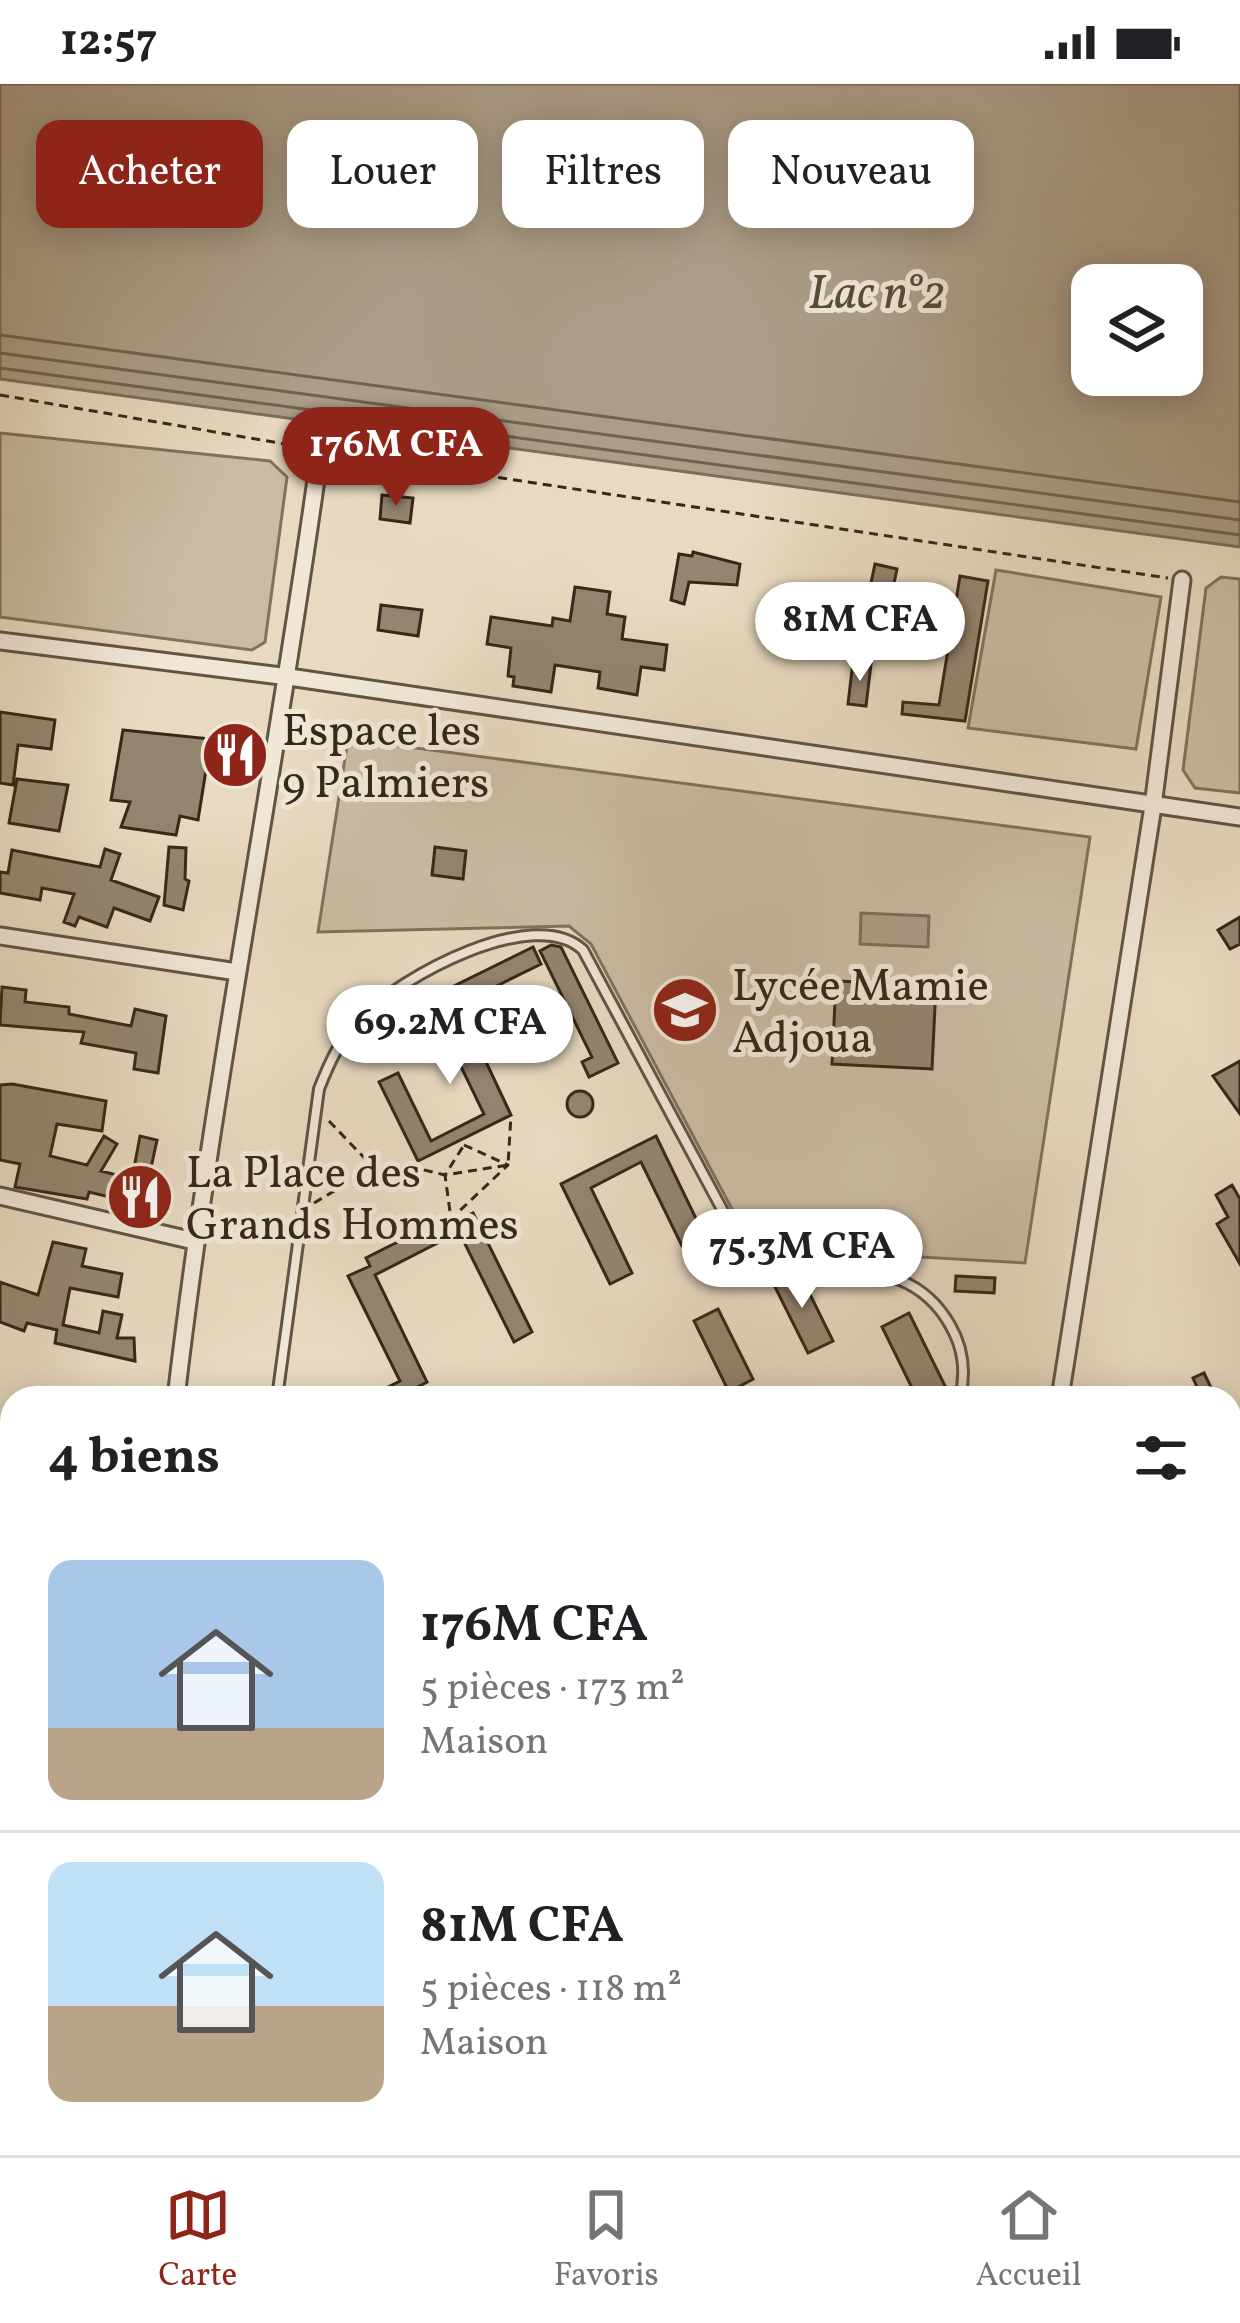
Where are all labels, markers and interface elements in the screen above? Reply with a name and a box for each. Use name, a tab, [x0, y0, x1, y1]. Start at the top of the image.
text: 12:57	[60, 11, 157, 74]
chip: Acheter	[36, 120, 263, 228]
chip: Louer	[287, 120, 478, 228]
chip: Filtres	[502, 120, 704, 228]
chip: Nouveau	[728, 120, 974, 228]
water label: Lac n°2	[808, 262, 946, 329]
map controls	[1071, 264, 1203, 396]
button: layers	[1071, 264, 1203, 396]
pin: 176M CFA	[272, 407, 520, 509]
text: 176M CFA	[309, 419, 483, 473]
pin: 81M CFA	[749, 582, 971, 684]
text: 81M CFA	[782, 594, 938, 648]
place label: Espace les 9 Palmiers	[282, 702, 489, 817]
restaurant icon: Espace les 9 Palmiers	[200, 720, 270, 790]
place label: Lycée Mamie Adjoua	[732, 957, 989, 1072]
school or university icon: Lycée Mamie Adjoua	[650, 975, 720, 1045]
pin: 69.2M CFA	[313, 985, 587, 1087]
text: 69.2M CFA	[353, 997, 547, 1051]
place label: La Place des Grands Hommes	[186, 1144, 519, 1259]
restaurant icon: La Place des Grands Hommes	[105, 1162, 175, 1232]
pin: 75.3M CFA	[665, 1209, 939, 1311]
text: 75.3M CFA	[709, 1221, 895, 1275]
text: 4 biens	[48, 1423, 220, 1494]
icon: filters	[1128, 1425, 1194, 1491]
text: 176M CFA	[420, 1591, 648, 1662]
icon: home	[144, 1608, 288, 1752]
text: 5 pièces · 173 m²	[420, 1662, 685, 1716]
text: Maison	[420, 1716, 548, 1770]
text: 81M CFA	[420, 1892, 624, 1963]
icon: home	[144, 1910, 288, 2054]
text: 5 pièces · 118 m²	[420, 1963, 682, 2017]
text: Maison	[420, 2017, 548, 2071]
tab: Carte	[158, 2182, 237, 2300]
tab: Favoris	[554, 2182, 659, 2300]
tab: Accueil	[975, 2182, 1082, 2300]

